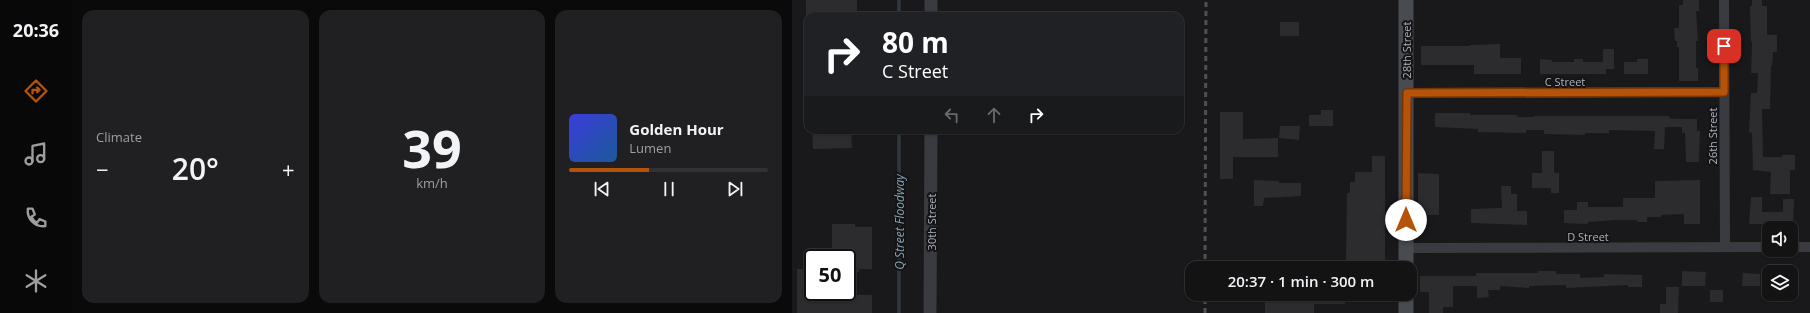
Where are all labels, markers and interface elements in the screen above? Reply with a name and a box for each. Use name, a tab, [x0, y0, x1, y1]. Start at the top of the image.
text: 20:36	[13, 18, 59, 42]
street label: 28th Street	[1399, 22, 1414, 78]
text: 80 m	[882, 23, 949, 61]
icon: right	[816, 28, 868, 80]
pin	[1707, 29, 1741, 63]
icon: arrive	[1713, 35, 1735, 57]
text: C Street	[882, 59, 948, 83]
street label: C Street	[1545, 74, 1585, 89]
icon: directions	[22, 77, 50, 105]
icon: left	[941, 104, 963, 126]
icon: ahead	[983, 104, 1005, 126]
icon: right	[1025, 104, 1047, 126]
street label: 26th Street	[1705, 108, 1720, 164]
text: 39	[402, 112, 462, 183]
text: Golden Hour	[629, 119, 724, 139]
text: Climate	[96, 128, 142, 146]
text: Lumen	[629, 139, 671, 157]
icon: music	[22, 140, 50, 168]
text: 20°	[172, 148, 219, 189]
text: −	[96, 154, 109, 184]
text: +	[282, 154, 295, 184]
water label: Q Street Floodway	[891, 173, 908, 270]
text: km/h	[416, 174, 448, 192]
icon: previous	[591, 178, 613, 200]
icon: pause	[658, 178, 680, 200]
icon: next	[724, 178, 746, 200]
street label: 30th Street	[924, 194, 939, 250]
position arrow	[1385, 199, 1427, 241]
icon: phone	[22, 204, 50, 232]
map controls	[1762, 221, 1798, 301]
button: sound	[1762, 221, 1798, 257]
street label: D Street	[1567, 229, 1609, 244]
speed limit sign: 50	[804, 249, 856, 301]
button: layers	[1762, 265, 1798, 301]
icon: climate	[22, 267, 50, 295]
text: 20:37 · 1 min · 300 m	[1228, 271, 1374, 291]

